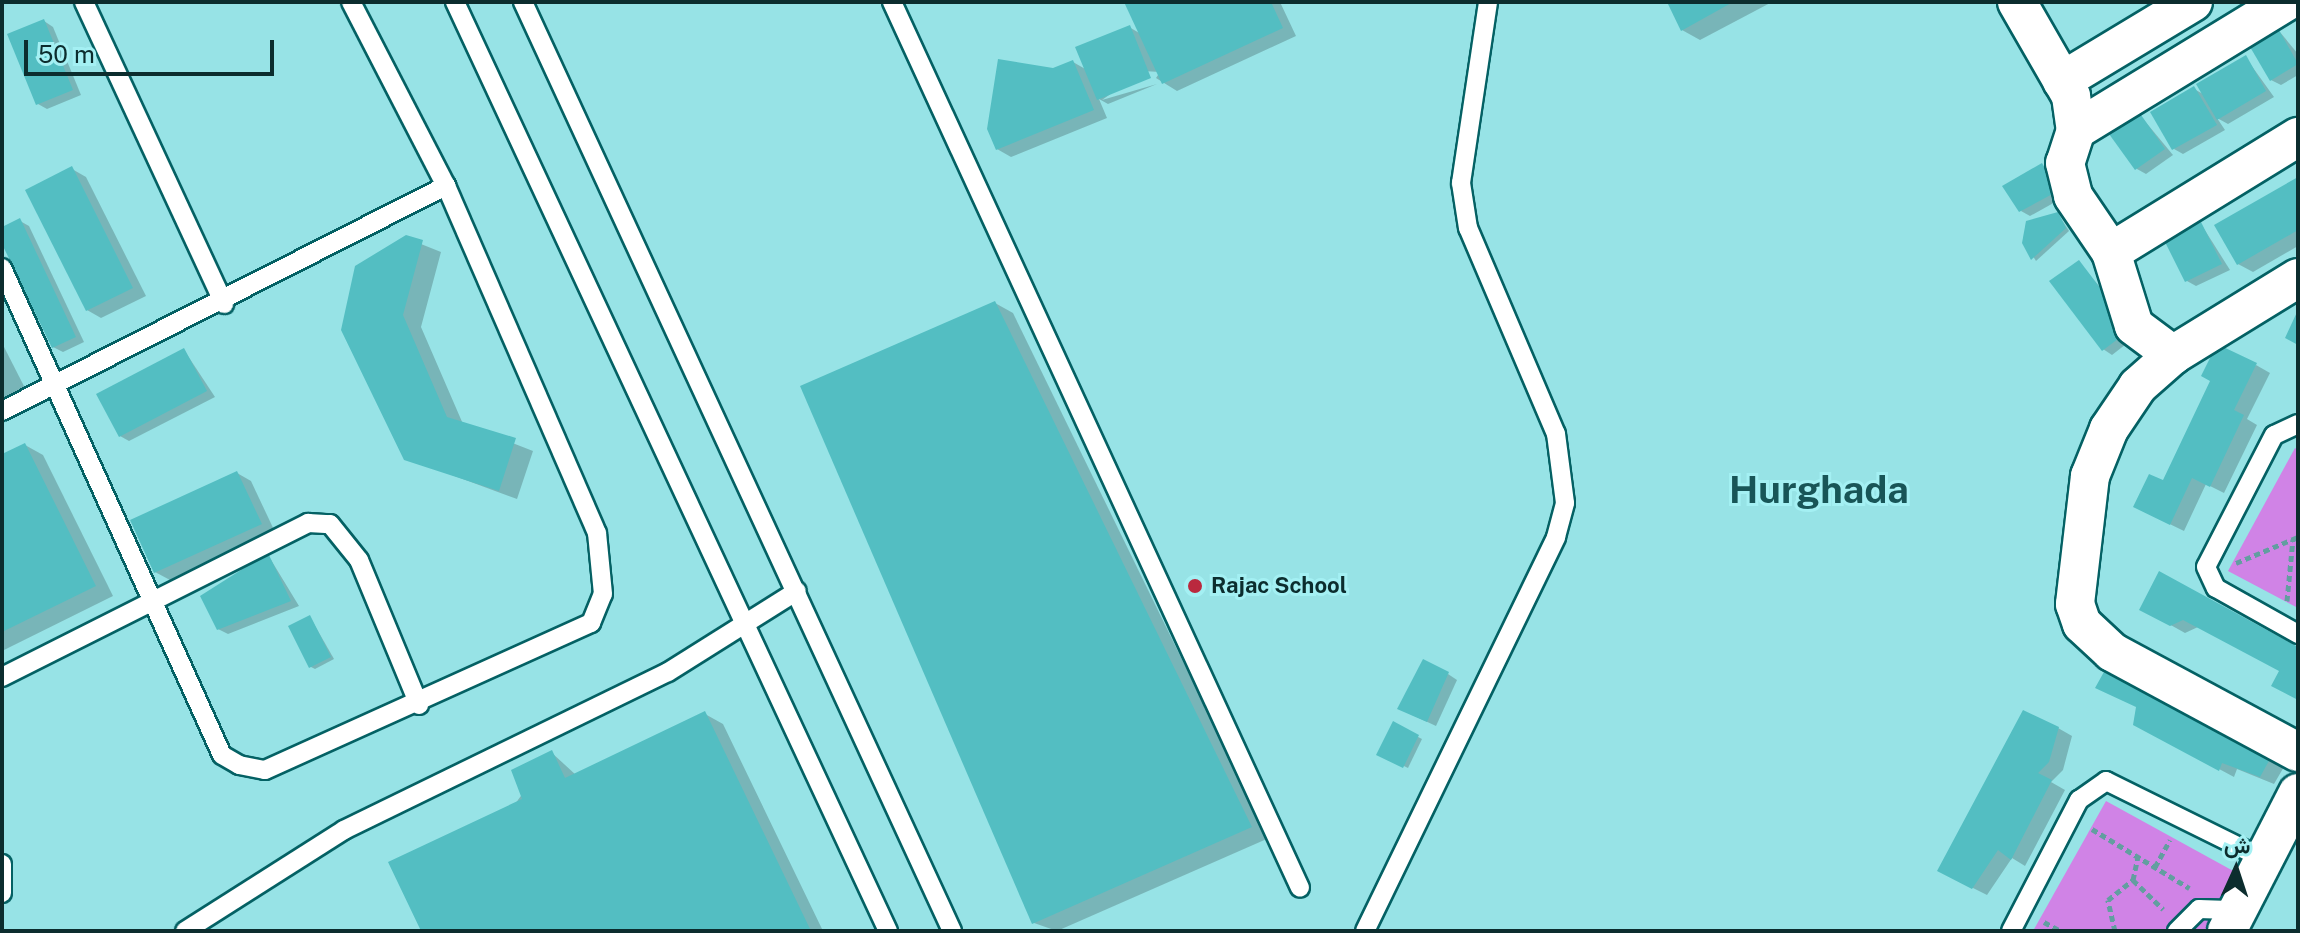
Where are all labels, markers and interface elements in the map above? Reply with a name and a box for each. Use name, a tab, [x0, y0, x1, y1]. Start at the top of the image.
scale bar	[28, 24, 278, 74]
text: 50 m	[38, 40, 95, 68]
district label: Hurghada	[1729, 467, 1909, 513]
place label: Rajac School	[1211, 573, 1347, 599]
marker: Rajac School	[1186, 577, 1204, 595]
north arrow	[2196, 829, 2276, 909]
text: ش	[2223, 831, 2251, 859]

